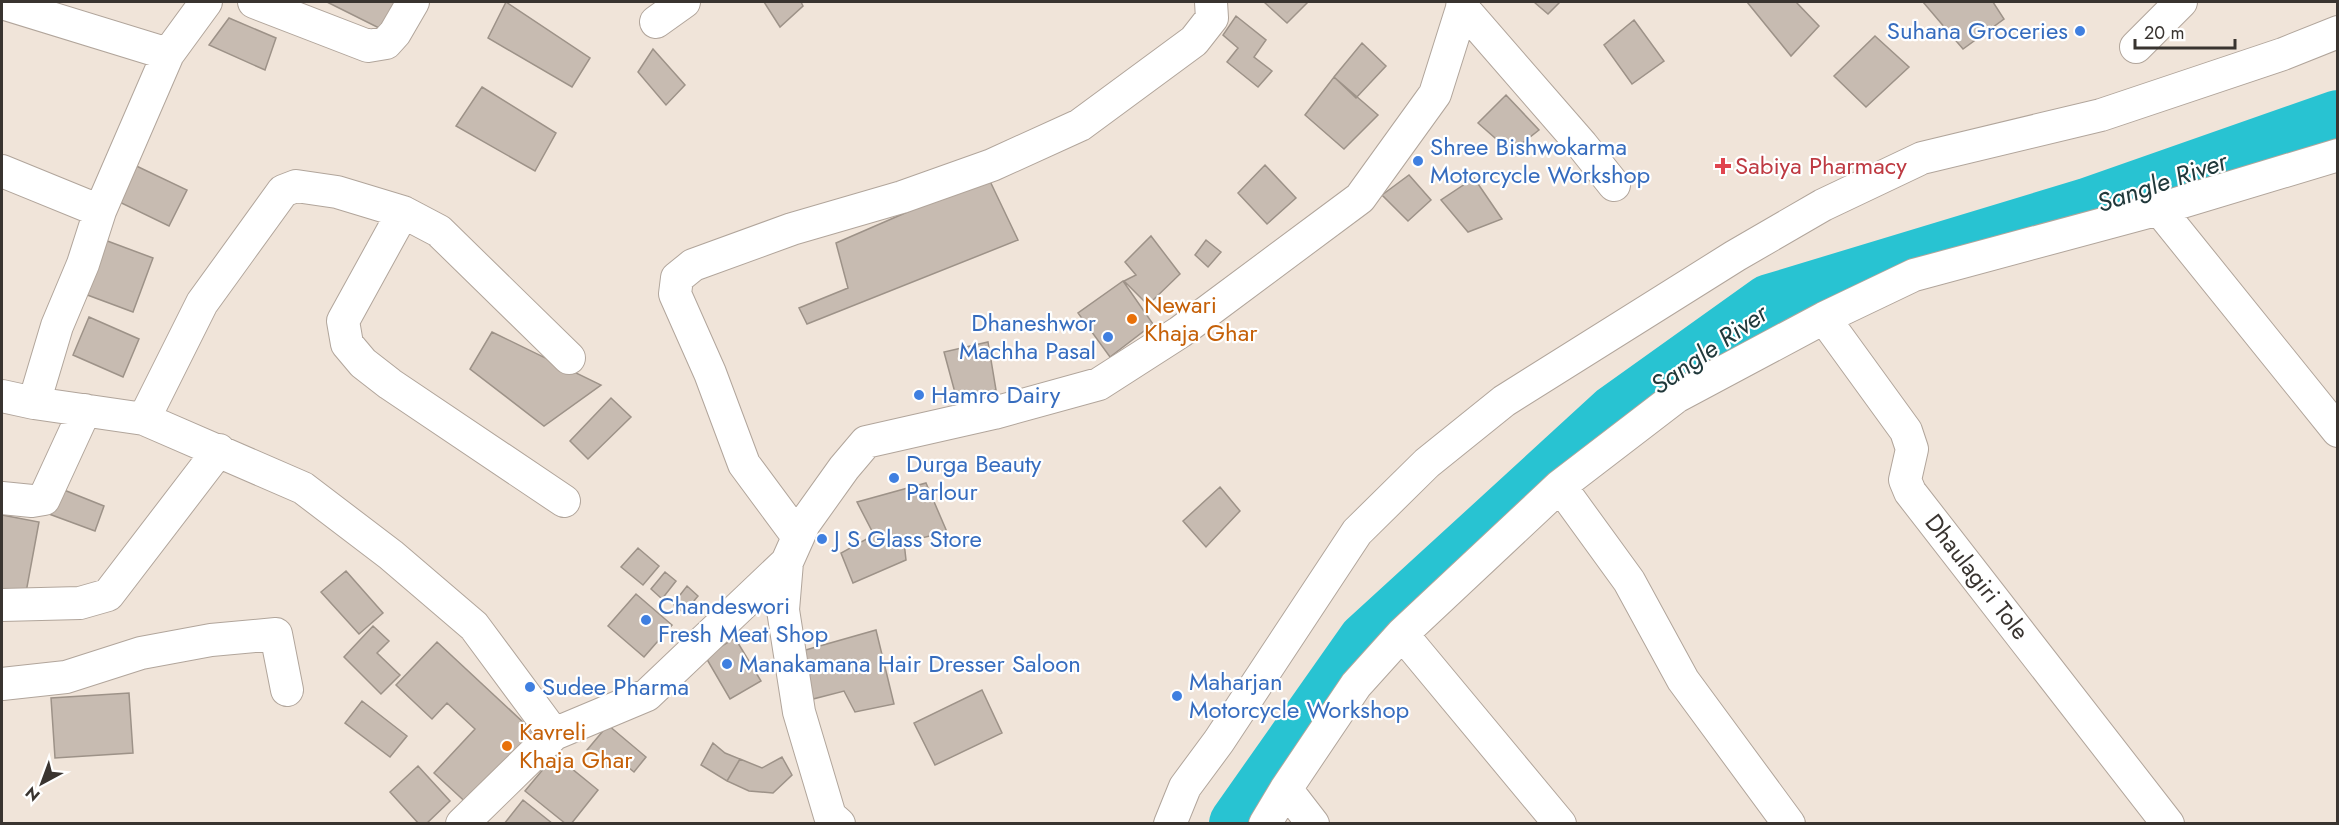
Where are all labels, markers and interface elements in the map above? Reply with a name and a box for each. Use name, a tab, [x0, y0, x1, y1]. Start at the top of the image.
scale bar	[2135, 12, 2236, 50]
place label: Suhana Groceries	[1887, 13, 2068, 48]
text: 20 m	[2144, 20, 2184, 46]
marker: Suhana Groceries	[2073, 24, 2087, 38]
place label: Shree Bishwokarma Motorcycle Workshop	[1430, 129, 1650, 192]
water label: Sangle River	[2092, 142, 2234, 222]
place label: Sabiya Pharmacy	[1735, 148, 1907, 183]
marker: Shree Bishwokarma Motorcycle Workshop	[1411, 154, 1425, 168]
marker: Sabiya Pharmacy	[1716, 159, 1730, 173]
place label: Newari Khaja Ghar	[1144, 287, 1258, 350]
water label: Sangle River	[1643, 294, 1776, 403]
place label: Dhaneshwor Machha Pasal	[959, 305, 1097, 368]
marker: Newari Khaja Ghar	[1125, 312, 1139, 326]
marker: Dhaneshwor Machha Pasal	[1101, 330, 1115, 344]
place label: Hamro Dairy	[931, 377, 1061, 412]
marker: Hamro Dairy	[912, 388, 926, 402]
place label: Durga Beauty Parlour	[906, 446, 1042, 509]
marker: Durga Beauty Parlour	[887, 471, 901, 485]
street label: Dhaulagiri Tole	[1917, 506, 2038, 647]
place label: J S Glass Store	[831, 521, 982, 556]
marker: J S Glass Store	[815, 532, 829, 546]
place label: Chandeswori Fresh Meat Shop	[658, 588, 828, 651]
marker: Chandeswori Fresh Meat Shop	[639, 613, 653, 627]
place label: Manakamana Hair Dresser Saloon	[739, 646, 1081, 681]
marker: Manakamana Hair Dresser Saloon	[720, 657, 734, 671]
place label: Maharjan Motorcycle Workshop	[1189, 664, 1409, 727]
place label: Sudee Pharma	[542, 669, 689, 704]
marker: Sudee Pharma	[523, 680, 537, 694]
marker: Maharjan Motorcycle Workshop	[1170, 689, 1184, 703]
place label: Kavreli Khaja Ghar	[519, 714, 633, 777]
marker: Kavreli Khaja Ghar	[500, 739, 514, 753]
north arrow	[12, 753, 72, 813]
text: N	[20, 781, 45, 807]

